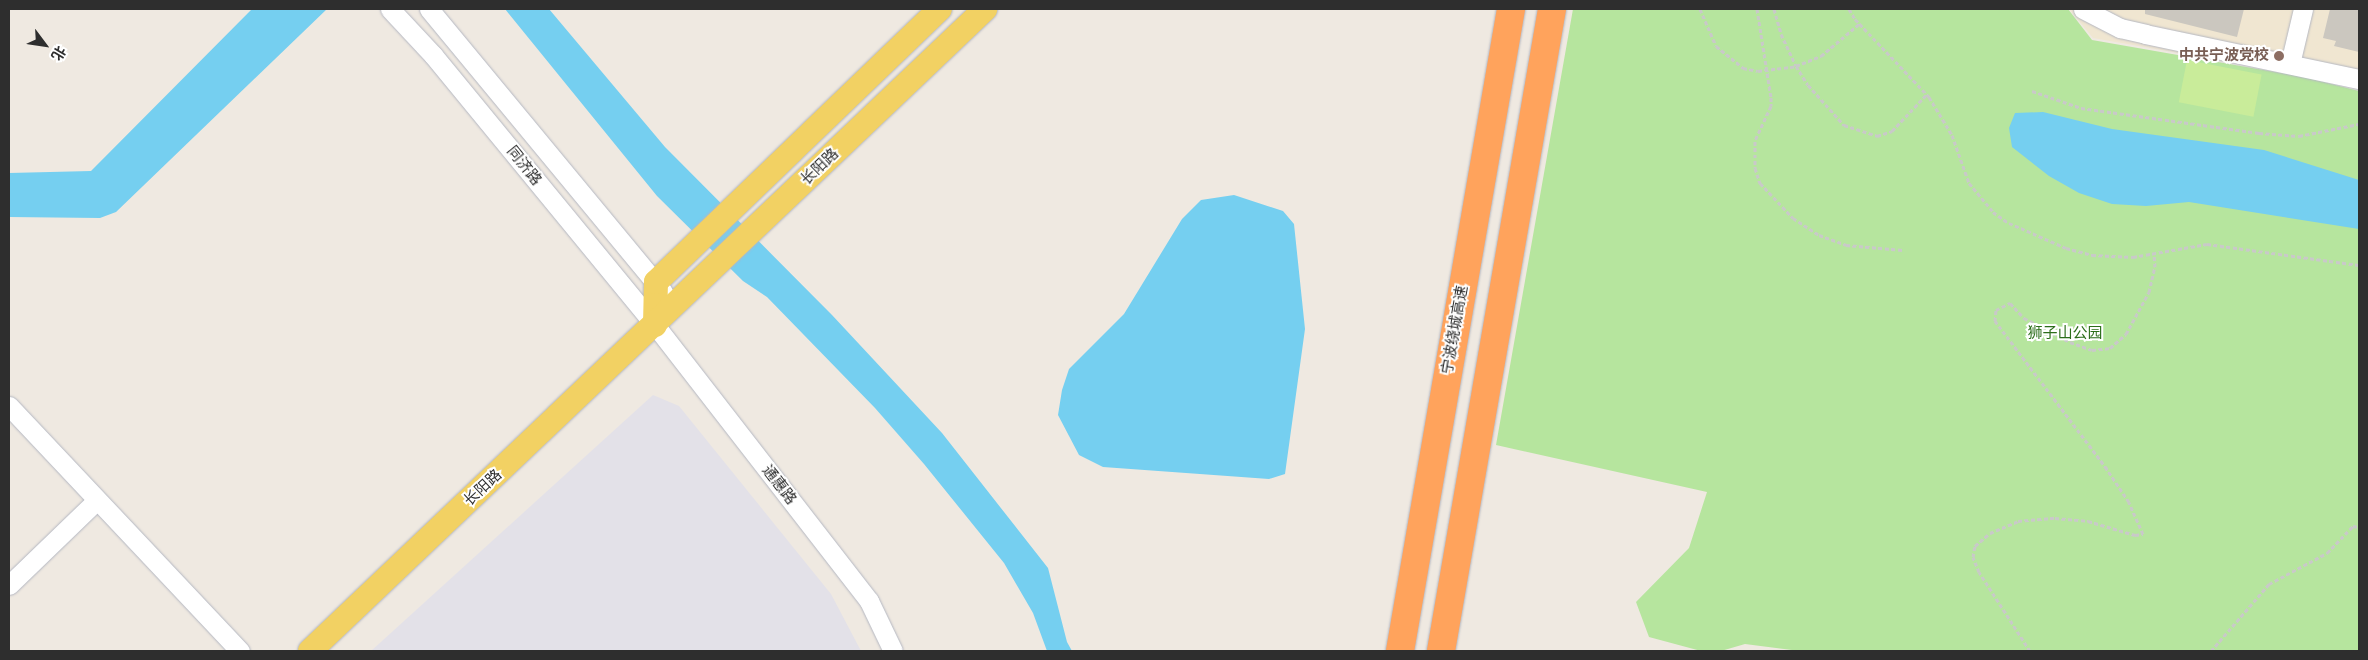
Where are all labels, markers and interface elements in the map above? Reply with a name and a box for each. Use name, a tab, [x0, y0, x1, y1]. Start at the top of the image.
north arrow	[20, 20, 70, 70]
text: 北	[48, 43, 67, 62]
place label: 中共宁波党校	[2179, 47, 2269, 65]
marker: 中共宁波党校	[2273, 50, 2285, 62]
street label: 同济路	[503, 143, 545, 189]
street label: 长阳路	[798, 145, 842, 189]
street label: 宁波绕城高速	[1438, 284, 1472, 376]
park label: 狮子山公园	[2028, 325, 2102, 343]
street label: 通惠路	[758, 462, 800, 508]
street label: 长阳路	[460, 466, 506, 510]

